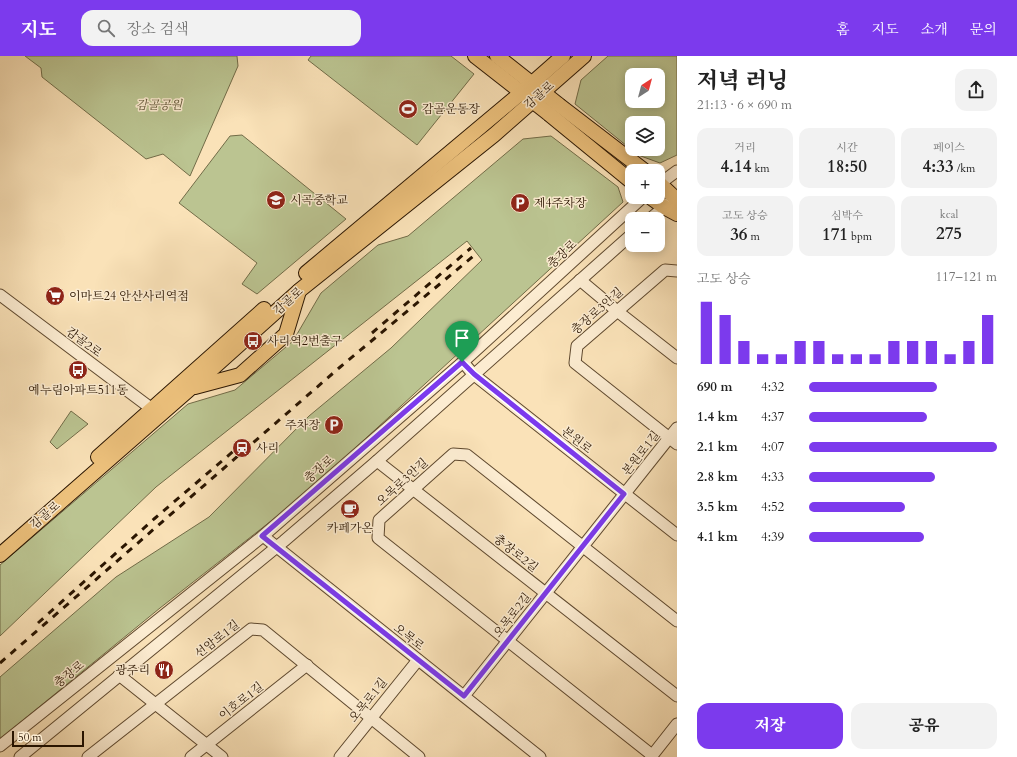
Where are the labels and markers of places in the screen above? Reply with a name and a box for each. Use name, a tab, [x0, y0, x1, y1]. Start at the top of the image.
sports icon: 감골운동장	[397, 98, 419, 120]
place label: 감골운동장	[422, 101, 480, 117]
school or university icon: 시곡중학교	[265, 189, 287, 211]
place label: 시곡중학교	[290, 192, 348, 208]
parking icon: 제4주차장	[509, 192, 531, 214]
place label: 제4주차장	[534, 195, 587, 211]
supermarket icon: 이마트24 안산사리역점	[44, 285, 66, 307]
place label: 이마트24 안산사리역점	[69, 288, 189, 304]
pin	[445, 321, 479, 362]
bus stop icon: 사리역2번출구	[242, 330, 264, 352]
place label: 사리역2번출구	[267, 333, 343, 349]
bus stop icon: 예누림아파트511동	[67, 359, 89, 381]
place label: 예누림아파트511동	[28, 382, 128, 398]
parking icon: 주차장	[323, 414, 345, 436]
place label: 주차장	[285, 417, 320, 433]
station icon: 사리	[231, 437, 253, 459]
place label: 사리	[256, 440, 279, 456]
cafe icon: 카페가온	[339, 498, 361, 520]
place label: 카페가온	[327, 520, 374, 536]
restaurant icon: 광주리	[153, 659, 175, 681]
place label: 광주리	[115, 662, 150, 678]

